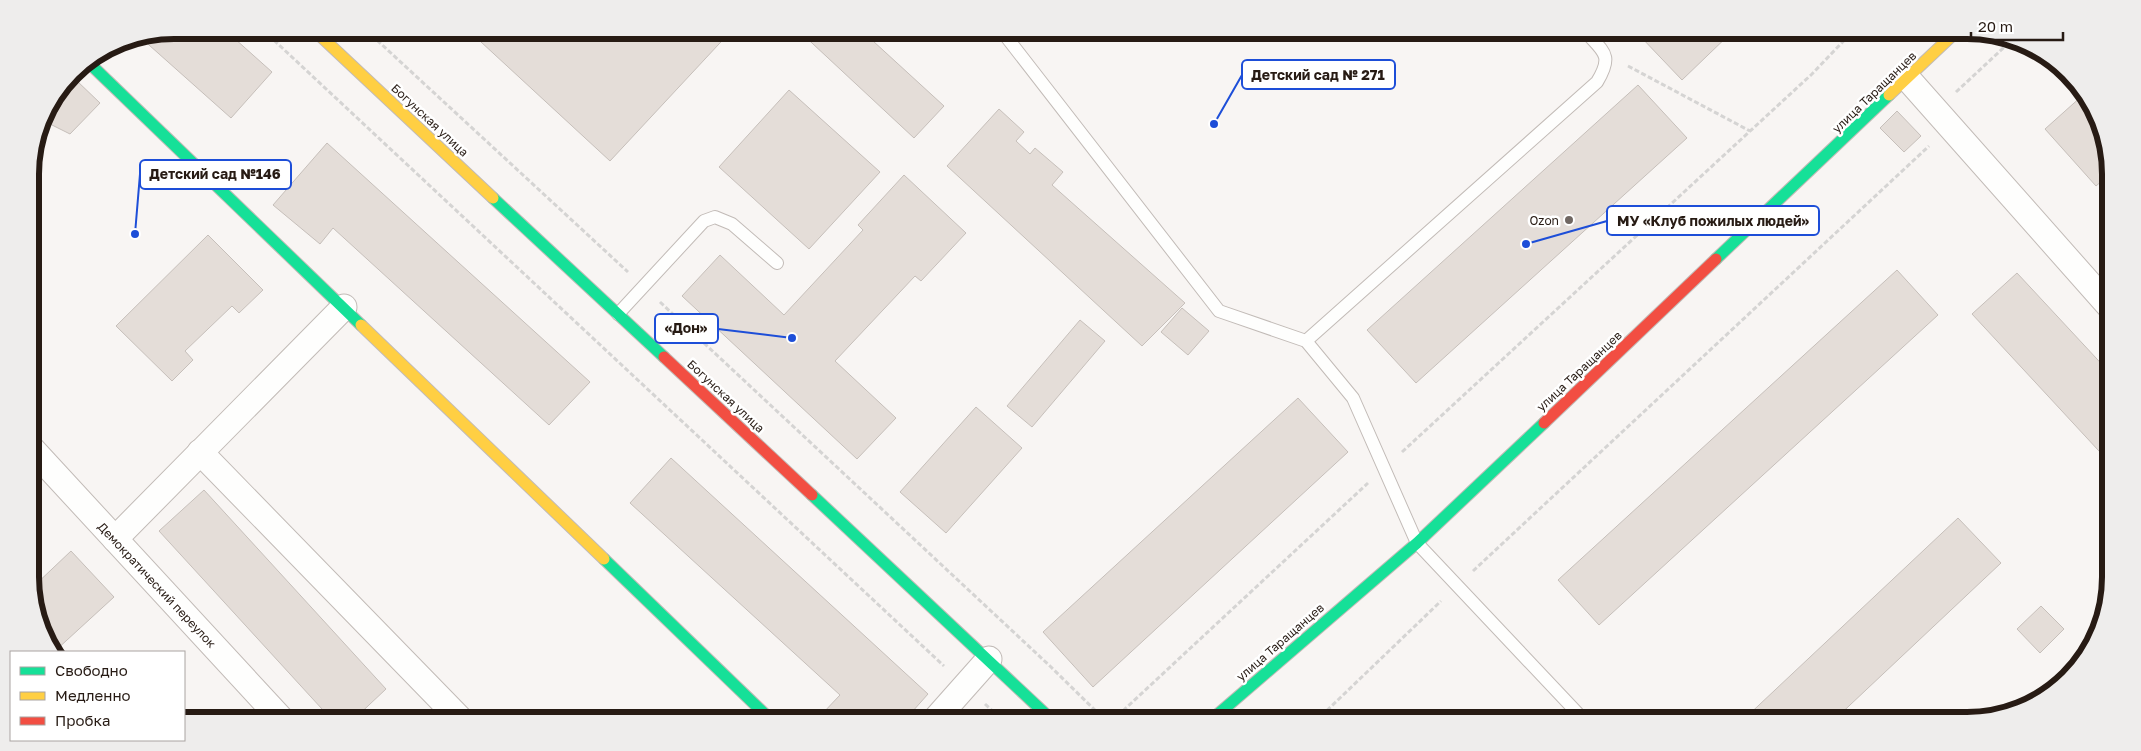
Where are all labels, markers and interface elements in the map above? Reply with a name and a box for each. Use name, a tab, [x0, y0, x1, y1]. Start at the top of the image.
scale bar	[1971, 10, 2064, 42]
text: 20 m	[1978, 17, 2013, 35]
street label: улица Таращанцев	[1829, 48, 1919, 136]
callout: Детский сад № 271	[1242, 60, 1395, 89]
text: Детский сад № 271	[1251, 66, 1385, 83]
street label: Богунская улица	[388, 80, 472, 160]
callout: Детский сад №146	[140, 160, 291, 189]
text: Детский сад №146	[149, 165, 281, 182]
callout: МУ «Клуб пожилых людей»	[1607, 206, 1819, 235]
text: МУ «Клуб пожилых людей»	[1617, 212, 1809, 229]
place label: Ozon	[1530, 213, 1559, 228]
marker: Ozon	[1563, 214, 1575, 226]
callout: «Дон»	[655, 314, 718, 343]
text: «Дон»	[665, 319, 708, 336]
street label: улица Таращанцев	[1533, 328, 1625, 414]
street label: Богунская улица	[684, 356, 768, 436]
street label: Демократический переулок	[95, 519, 219, 651]
street label: улица Таращанцев	[1233, 600, 1327, 684]
legend	[10, 651, 185, 741]
text: Свободно	[55, 661, 128, 679]
text: Медленно	[55, 686, 131, 704]
text: Пробка	[55, 711, 110, 729]

